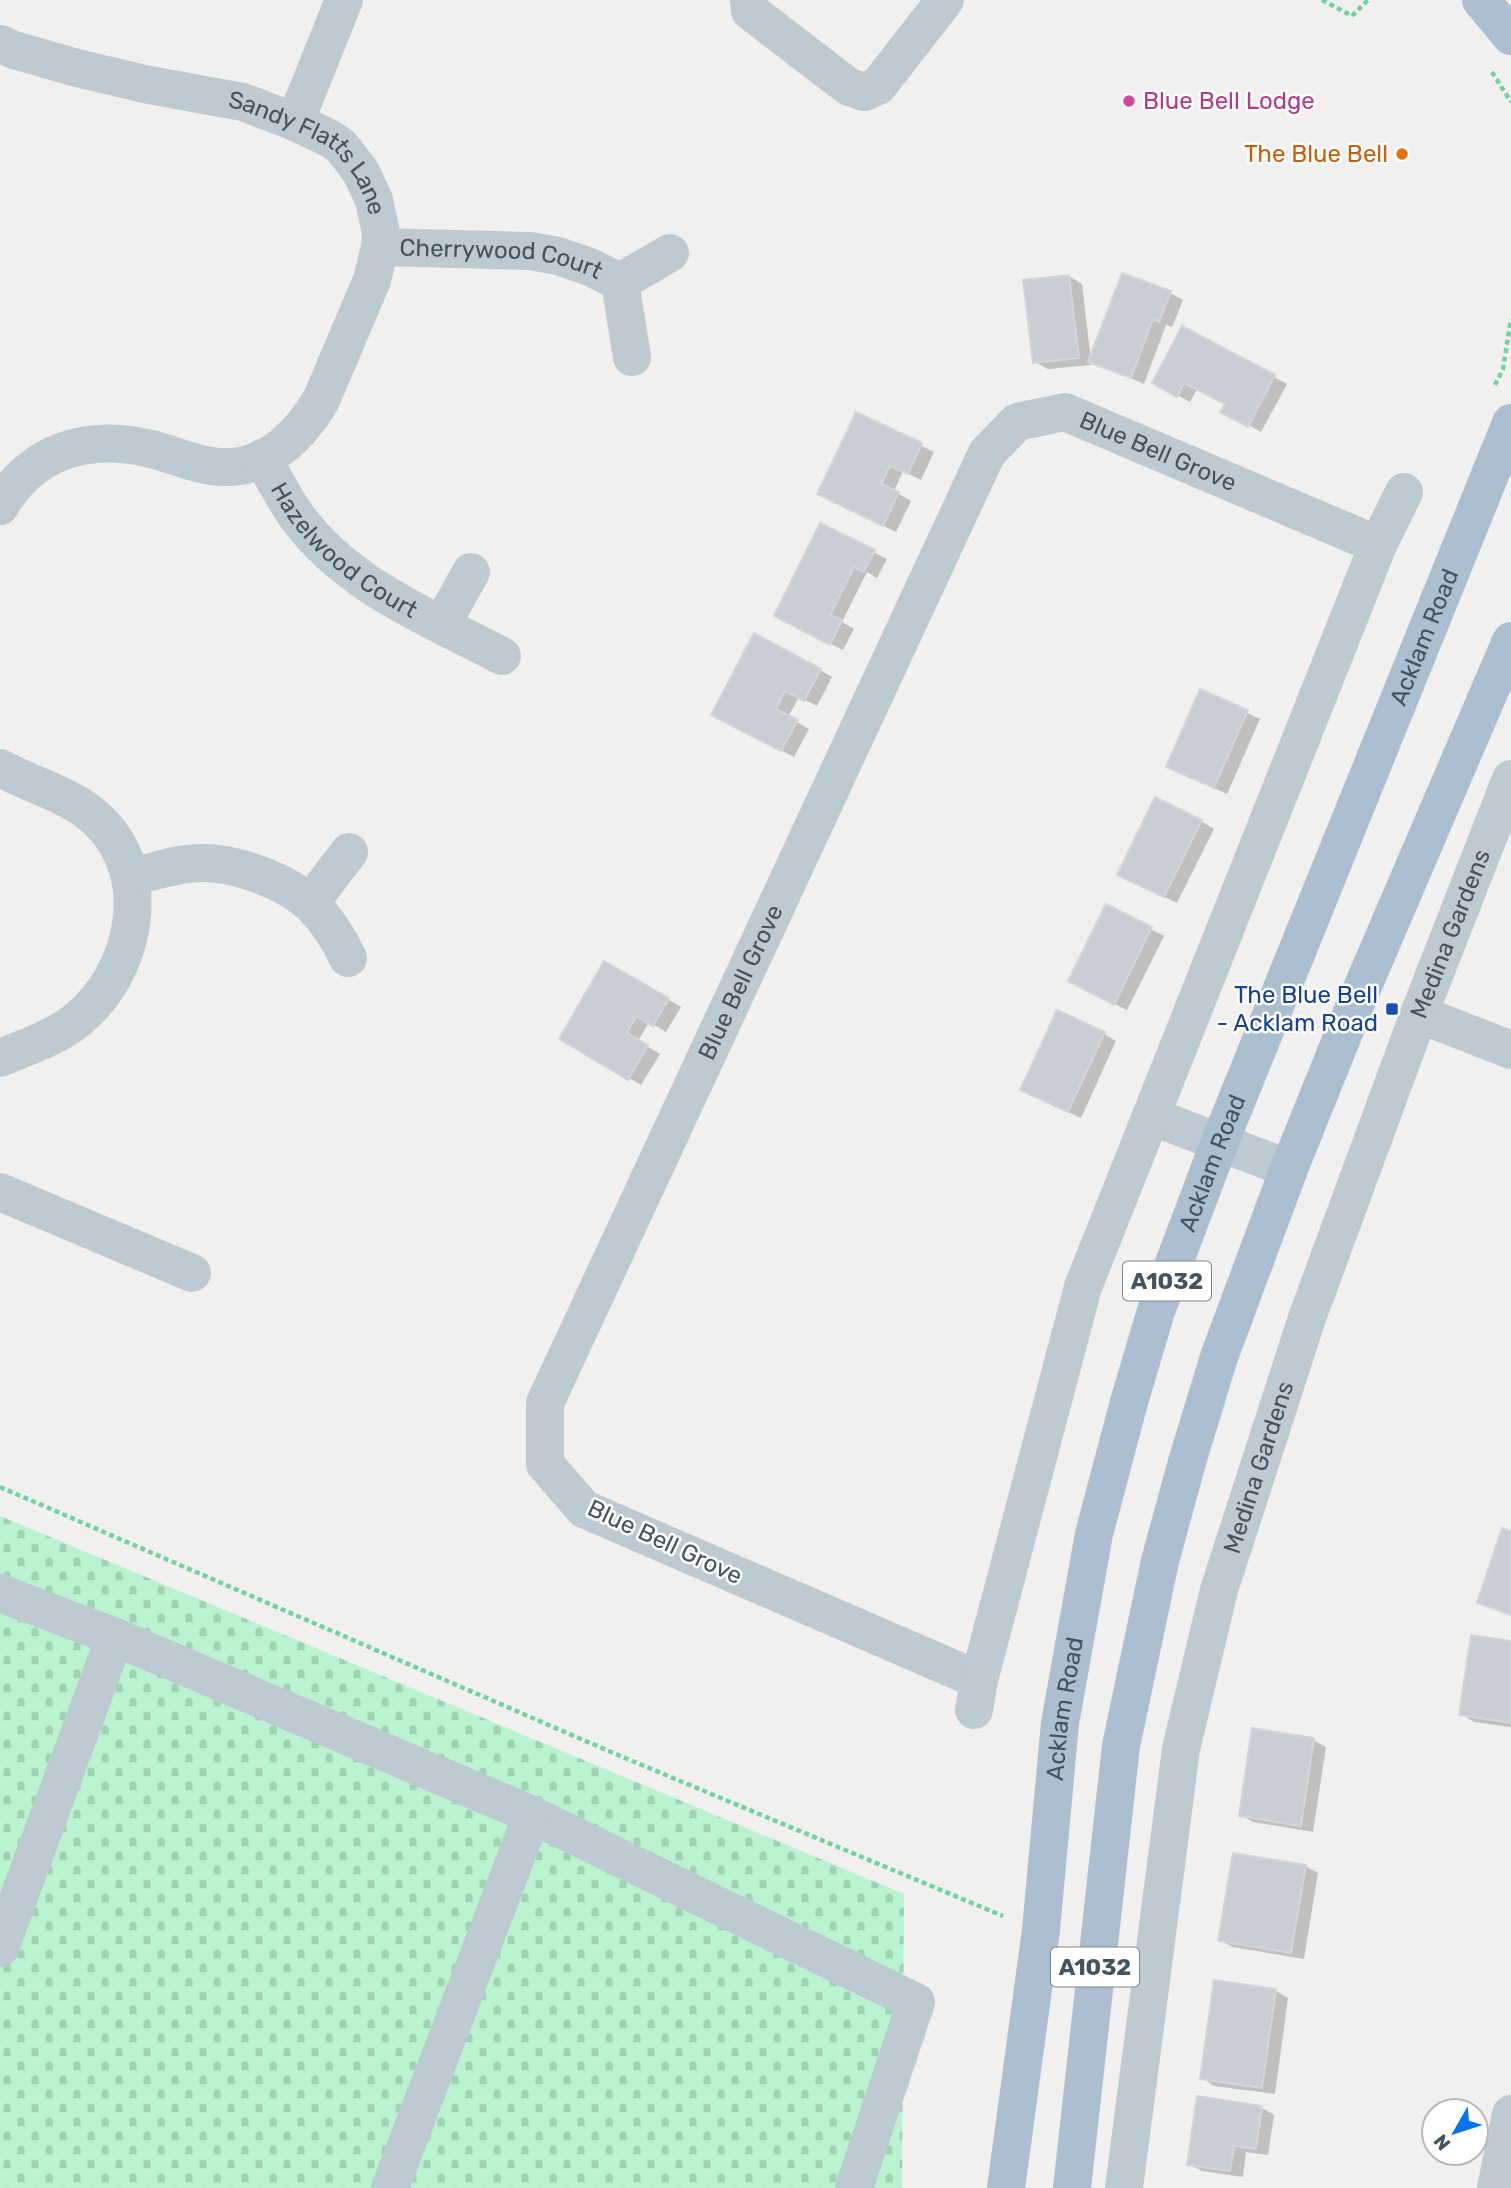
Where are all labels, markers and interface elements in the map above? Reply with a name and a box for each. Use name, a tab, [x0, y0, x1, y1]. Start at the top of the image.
street label: Sandy Flatts Lane	[226, 86, 391, 217]
place label: Blue Bell Lodge	[1143, 87, 1315, 115]
marker: Blue Bell Lodge	[1121, 93, 1137, 109]
place label: The Blue Bell	[1244, 140, 1388, 168]
marker: The Blue Bell	[1394, 146, 1410, 162]
street label: Cherrywood Court	[399, 234, 607, 285]
street label: Blue Bell Grove	[1075, 406, 1241, 497]
street label: Hazelwood Court	[265, 477, 422, 624]
street label: Acklam Road	[1384, 565, 1464, 710]
street label: Medina Gardens	[1405, 845, 1496, 1023]
street label: Blue Bell Grove	[693, 900, 789, 1064]
place label: The Blue Bell - Acklam Road	[1216, 981, 1378, 1037]
marker: The Blue Bell - Acklam Road	[1384, 1001, 1400, 1017]
street label: Acklam Road	[1173, 1090, 1252, 1236]
road number: A1032	[1123, 1262, 1211, 1300]
street label: Medina Gardens	[1218, 1378, 1300, 1557]
street label: Blue Bell Grove	[583, 1494, 747, 1590]
street label: Acklam Road	[1041, 1635, 1089, 1782]
road number: A1032	[1051, 1948, 1139, 1986]
north arrow	[1420, 2097, 1490, 2167]
text: N	[1429, 2130, 1455, 2155]

